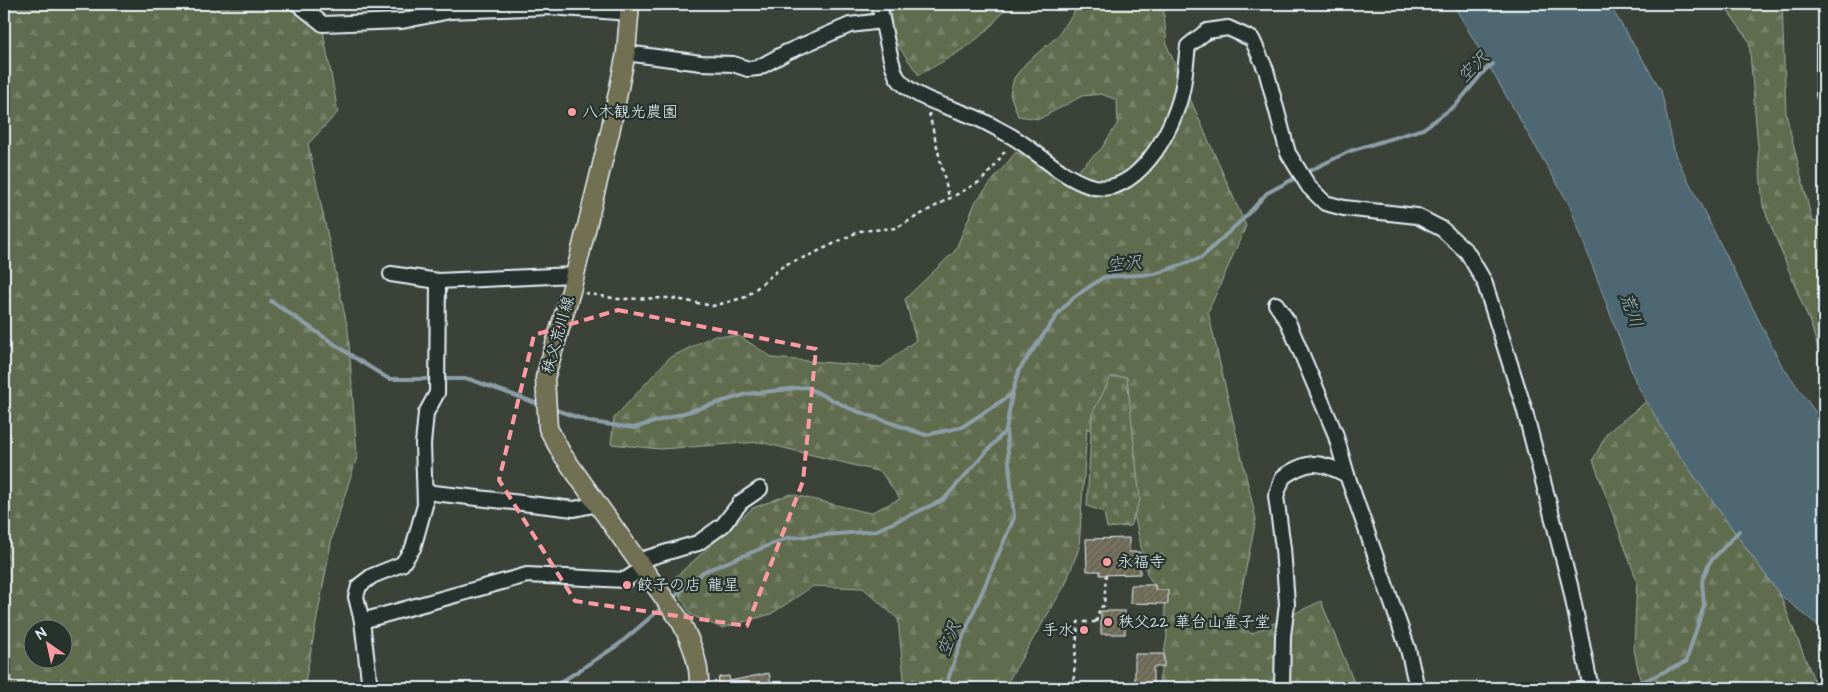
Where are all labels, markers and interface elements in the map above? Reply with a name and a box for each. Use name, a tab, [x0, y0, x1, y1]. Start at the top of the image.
water label: 空沢	[1451, 45, 1495, 89]
place label: 八木観光農園	[582, 101, 678, 123]
marker: 八木観光農園	[566, 106, 578, 118]
water label: 空沢	[1105, 250, 1144, 278]
water label: 荒川	[1613, 289, 1649, 331]
street label: 秩父荒川線	[536, 294, 580, 376]
place label: 永福寺	[1117, 551, 1165, 573]
marker: 永福寺	[1101, 556, 1113, 568]
place label: 餃子の店 龍星	[637, 574, 739, 596]
marker: 餃子の店 龍星	[621, 579, 633, 591]
place label: 秩父22 華台山童子堂	[1118, 611, 1271, 633]
marker: 秩父22 華台山童子堂	[1102, 616, 1114, 628]
water label: 空沢	[931, 617, 967, 660]
place label: 手水	[1042, 619, 1074, 641]
north arrow	[22, 620, 72, 670]
text: N	[32, 623, 51, 645]
marker: 手水	[1078, 624, 1090, 636]

